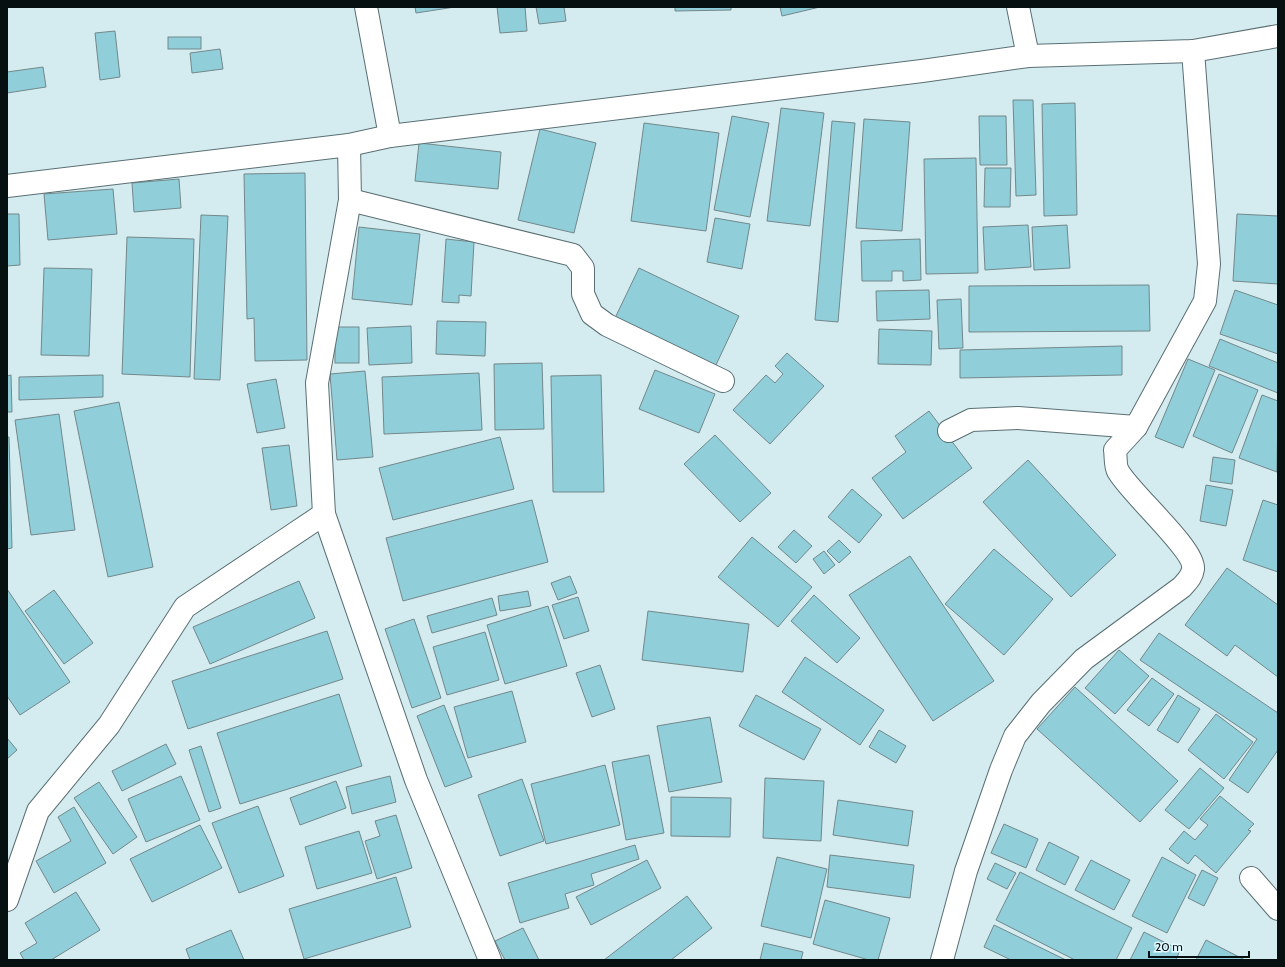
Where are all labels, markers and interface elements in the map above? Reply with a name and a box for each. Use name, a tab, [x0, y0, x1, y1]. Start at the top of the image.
scale bar	[1149, 933, 1249, 959]
text: 20 m	[1155, 939, 1183, 954]

